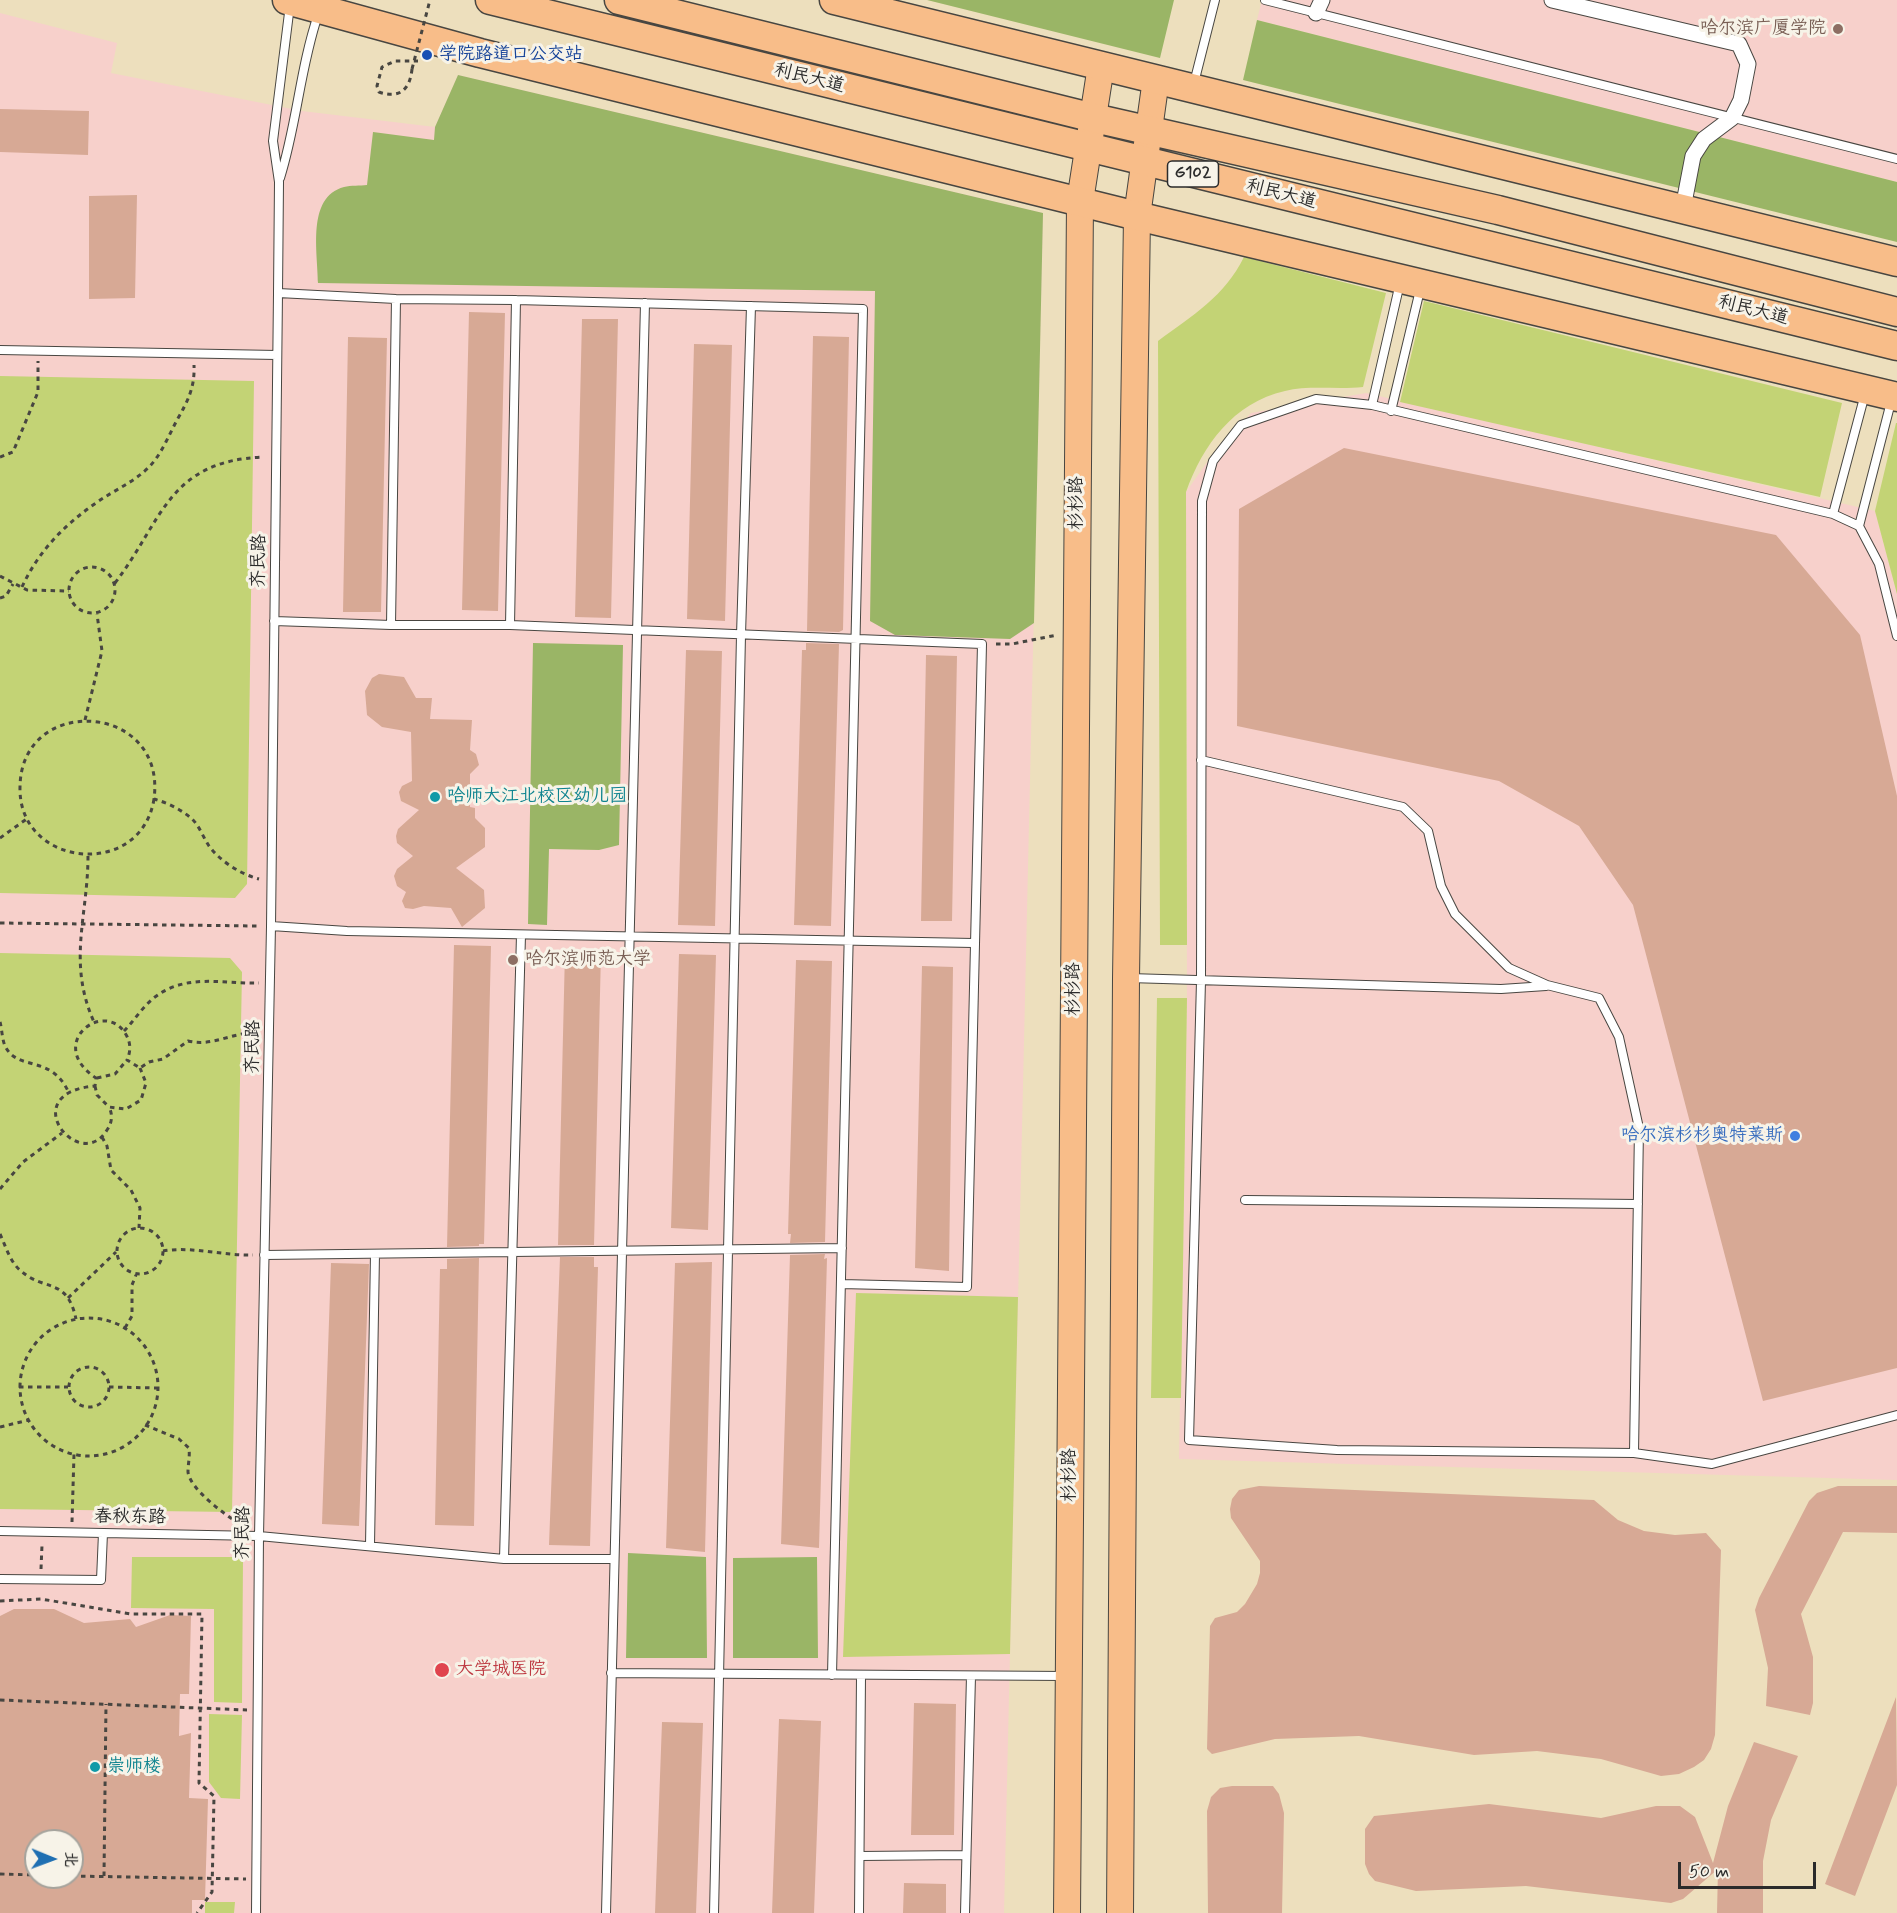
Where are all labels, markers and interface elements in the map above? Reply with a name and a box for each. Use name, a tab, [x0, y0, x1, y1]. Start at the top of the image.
place label: 哈尔滨广厦学院	[1700, 18, 1826, 40]
marker: 哈尔滨广厦学院	[1831, 22, 1845, 36]
place label: 学院路道口公交站	[439, 44, 583, 66]
marker: 学院路道口公交站	[420, 48, 434, 62]
street label: 利民大道	[771, 60, 847, 98]
road number: G102	[1168, 161, 1218, 187]
street label: 利民大道	[1243, 176, 1319, 214]
street label: 利民大道	[1715, 292, 1791, 330]
street label: 杉杉路	[1066, 476, 1088, 530]
street label: 齐民路	[249, 534, 271, 588]
place label: 哈师大江北校区幼儿园	[447, 786, 627, 808]
marker: 哈师大江北校区幼儿园	[428, 790, 442, 804]
place label: 哈尔滨师范大学	[525, 949, 651, 971]
marker: 哈尔滨师范大学	[506, 953, 520, 967]
street label: 杉杉路	[1063, 962, 1085, 1016]
street label: 齐民路	[243, 1020, 265, 1074]
place label: 哈尔滨杉杉奥特莱斯	[1621, 1125, 1783, 1147]
marker: 哈尔滨杉杉奥特莱斯	[1788, 1129, 1802, 1143]
street label: 杉杉路	[1059, 1448, 1081, 1502]
street label: 齐民路	[233, 1506, 255, 1560]
street label: 春秋东路	[94, 1507, 166, 1529]
place label: 大学城医院	[456, 1659, 546, 1681]
marker: 大学城医院	[433, 1661, 451, 1679]
place label: 崇师楼	[107, 1756, 161, 1778]
marker: 崇师楼	[88, 1760, 102, 1774]
north arrow	[24, 1829, 84, 1889]
scale bar	[1681, 1850, 1819, 1888]
text: 北	[60, 1851, 81, 1867]
text: 50 m	[1689, 1860, 1729, 1884]

